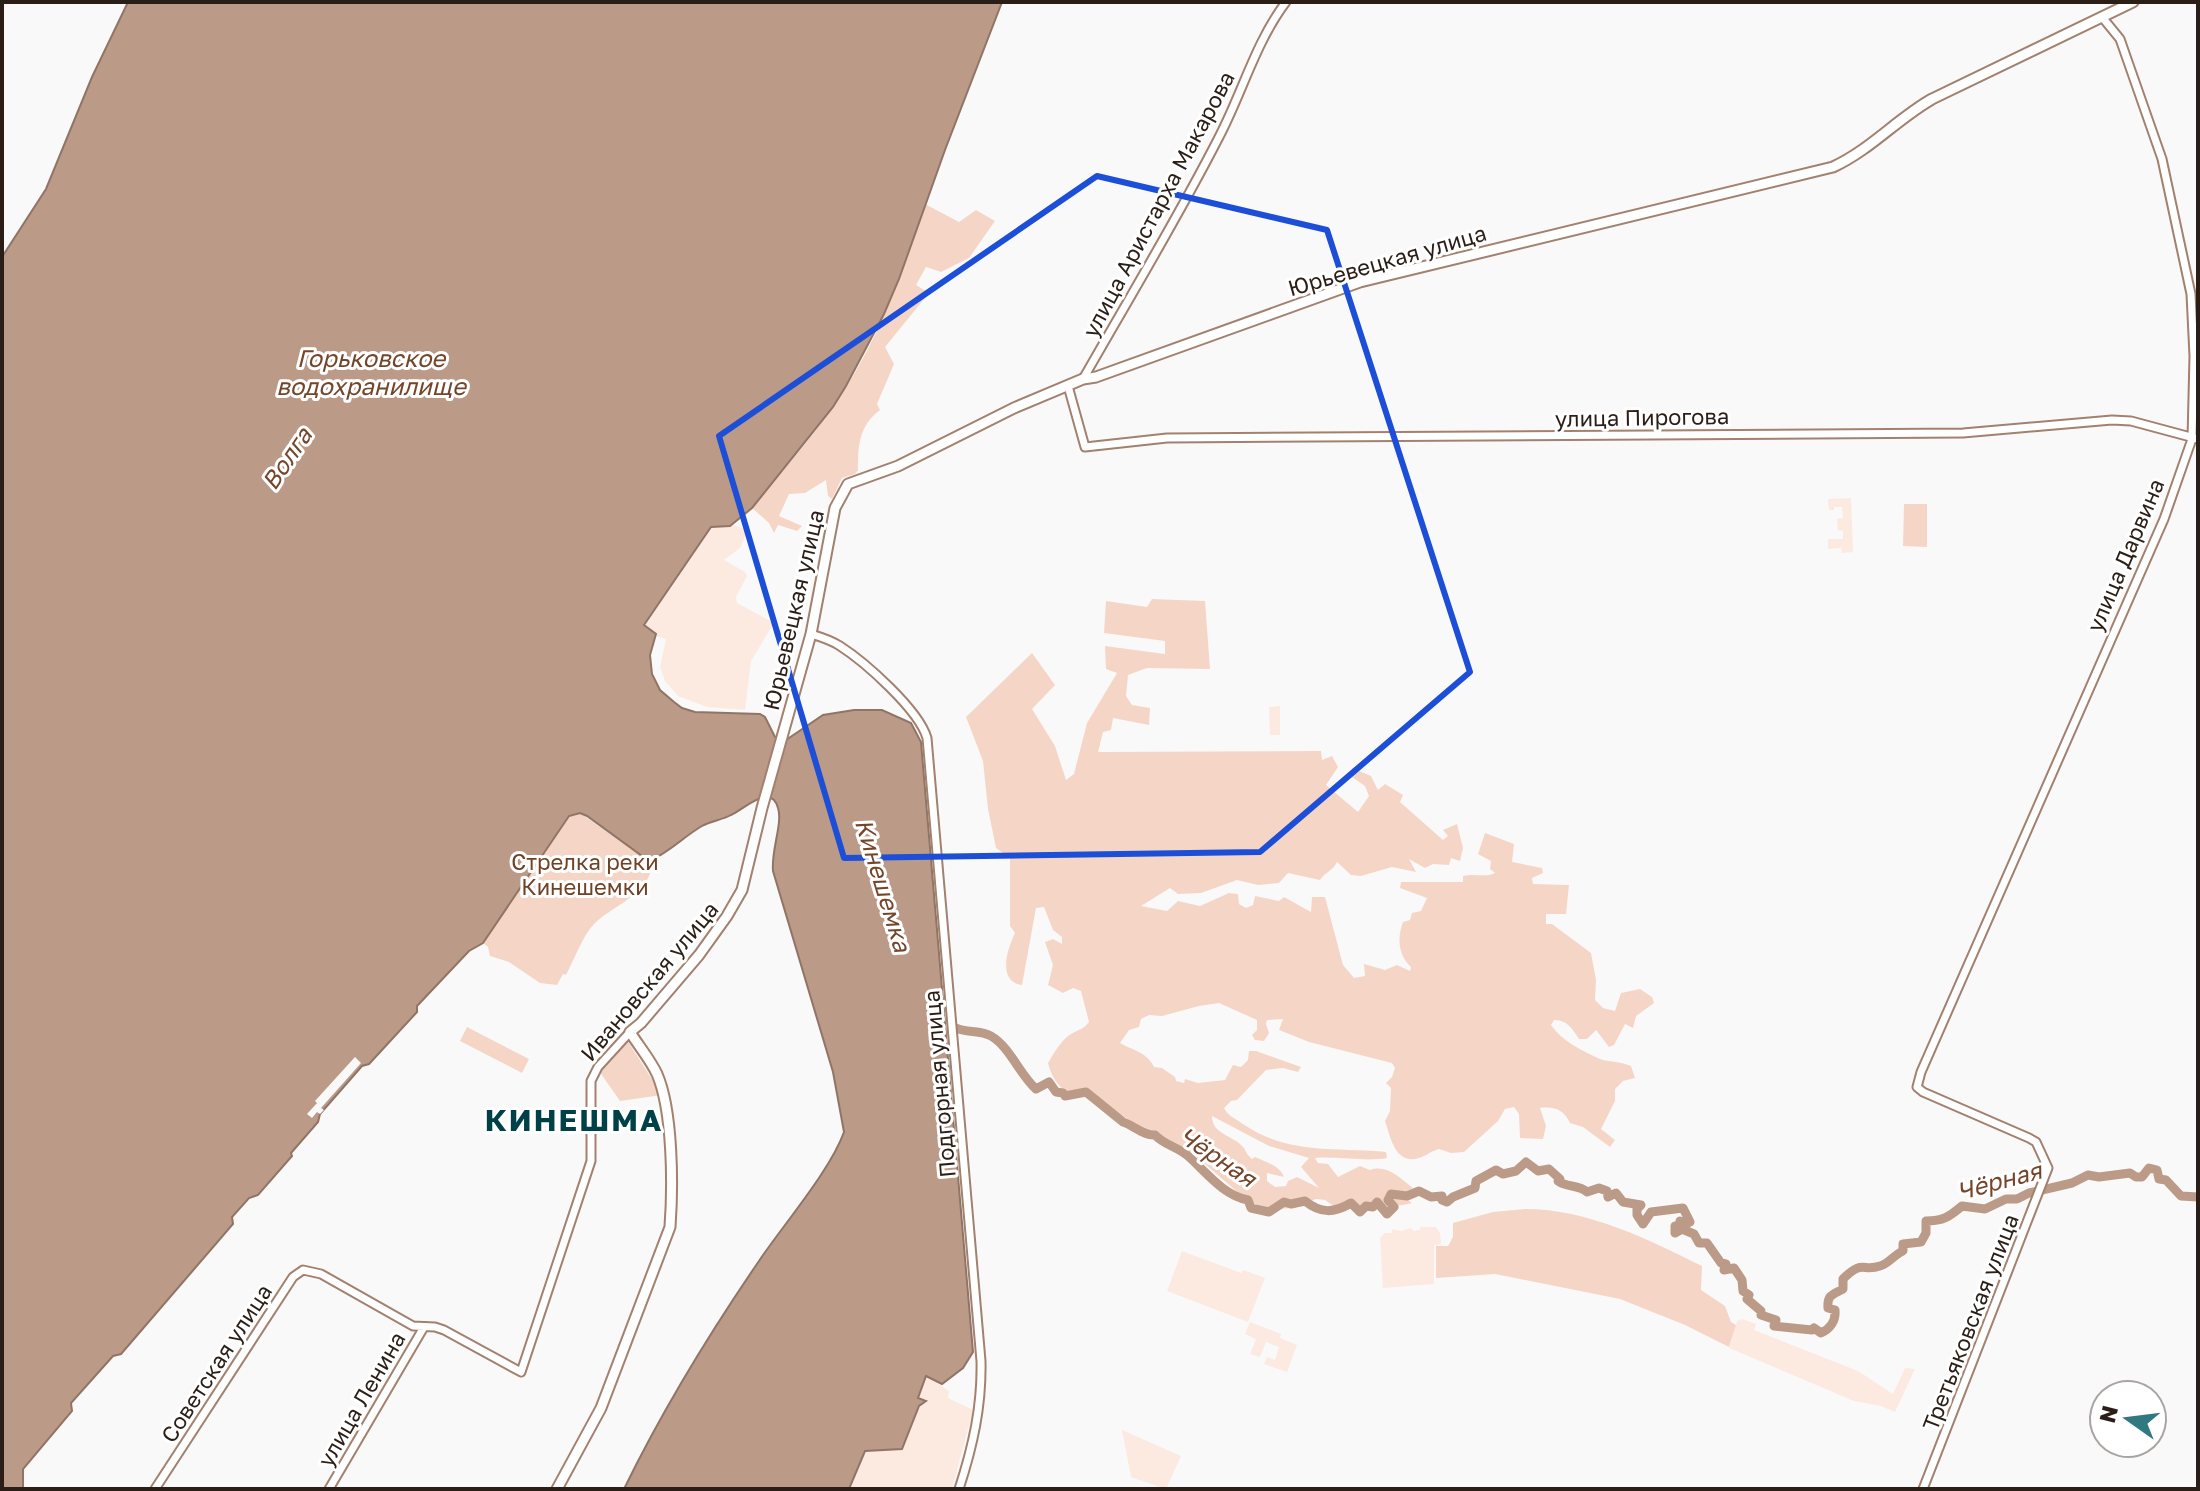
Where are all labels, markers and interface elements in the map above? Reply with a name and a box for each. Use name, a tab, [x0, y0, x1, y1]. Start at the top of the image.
street label: улица Аристарха Макарова	[1076, 66, 1240, 342]
street label: Юрьевецкая улица	[1285, 219, 1489, 301]
water label: Горьковское водохранилище	[276, 343, 468, 400]
street label: улица Пирогова	[1554, 402, 1730, 432]
water label: Волга	[255, 420, 318, 494]
street label: улица Дарвина	[2081, 474, 2169, 636]
street label: Юрьевецкая улица	[757, 507, 829, 713]
water label: Кинешемка	[850, 815, 918, 956]
park label: Стрелка реки Кинешемки	[511, 848, 659, 900]
street label: Ивановская улица	[574, 896, 724, 1066]
street label: Подгорная улица	[917, 989, 961, 1179]
district label: КИНЕШМА	[485, 1102, 663, 1138]
water label: Чёрная	[1174, 1120, 1263, 1193]
water label: Чёрная	[1953, 1154, 2046, 1205]
street label: Третьяковская улица	[1916, 1210, 2024, 1434]
street label: Советская улица	[155, 1279, 277, 1447]
street label: улица Ленина	[312, 1327, 410, 1471]
north arrow	[2088, 1379, 2168, 1459]
text: N	[2093, 1403, 2123, 1425]

